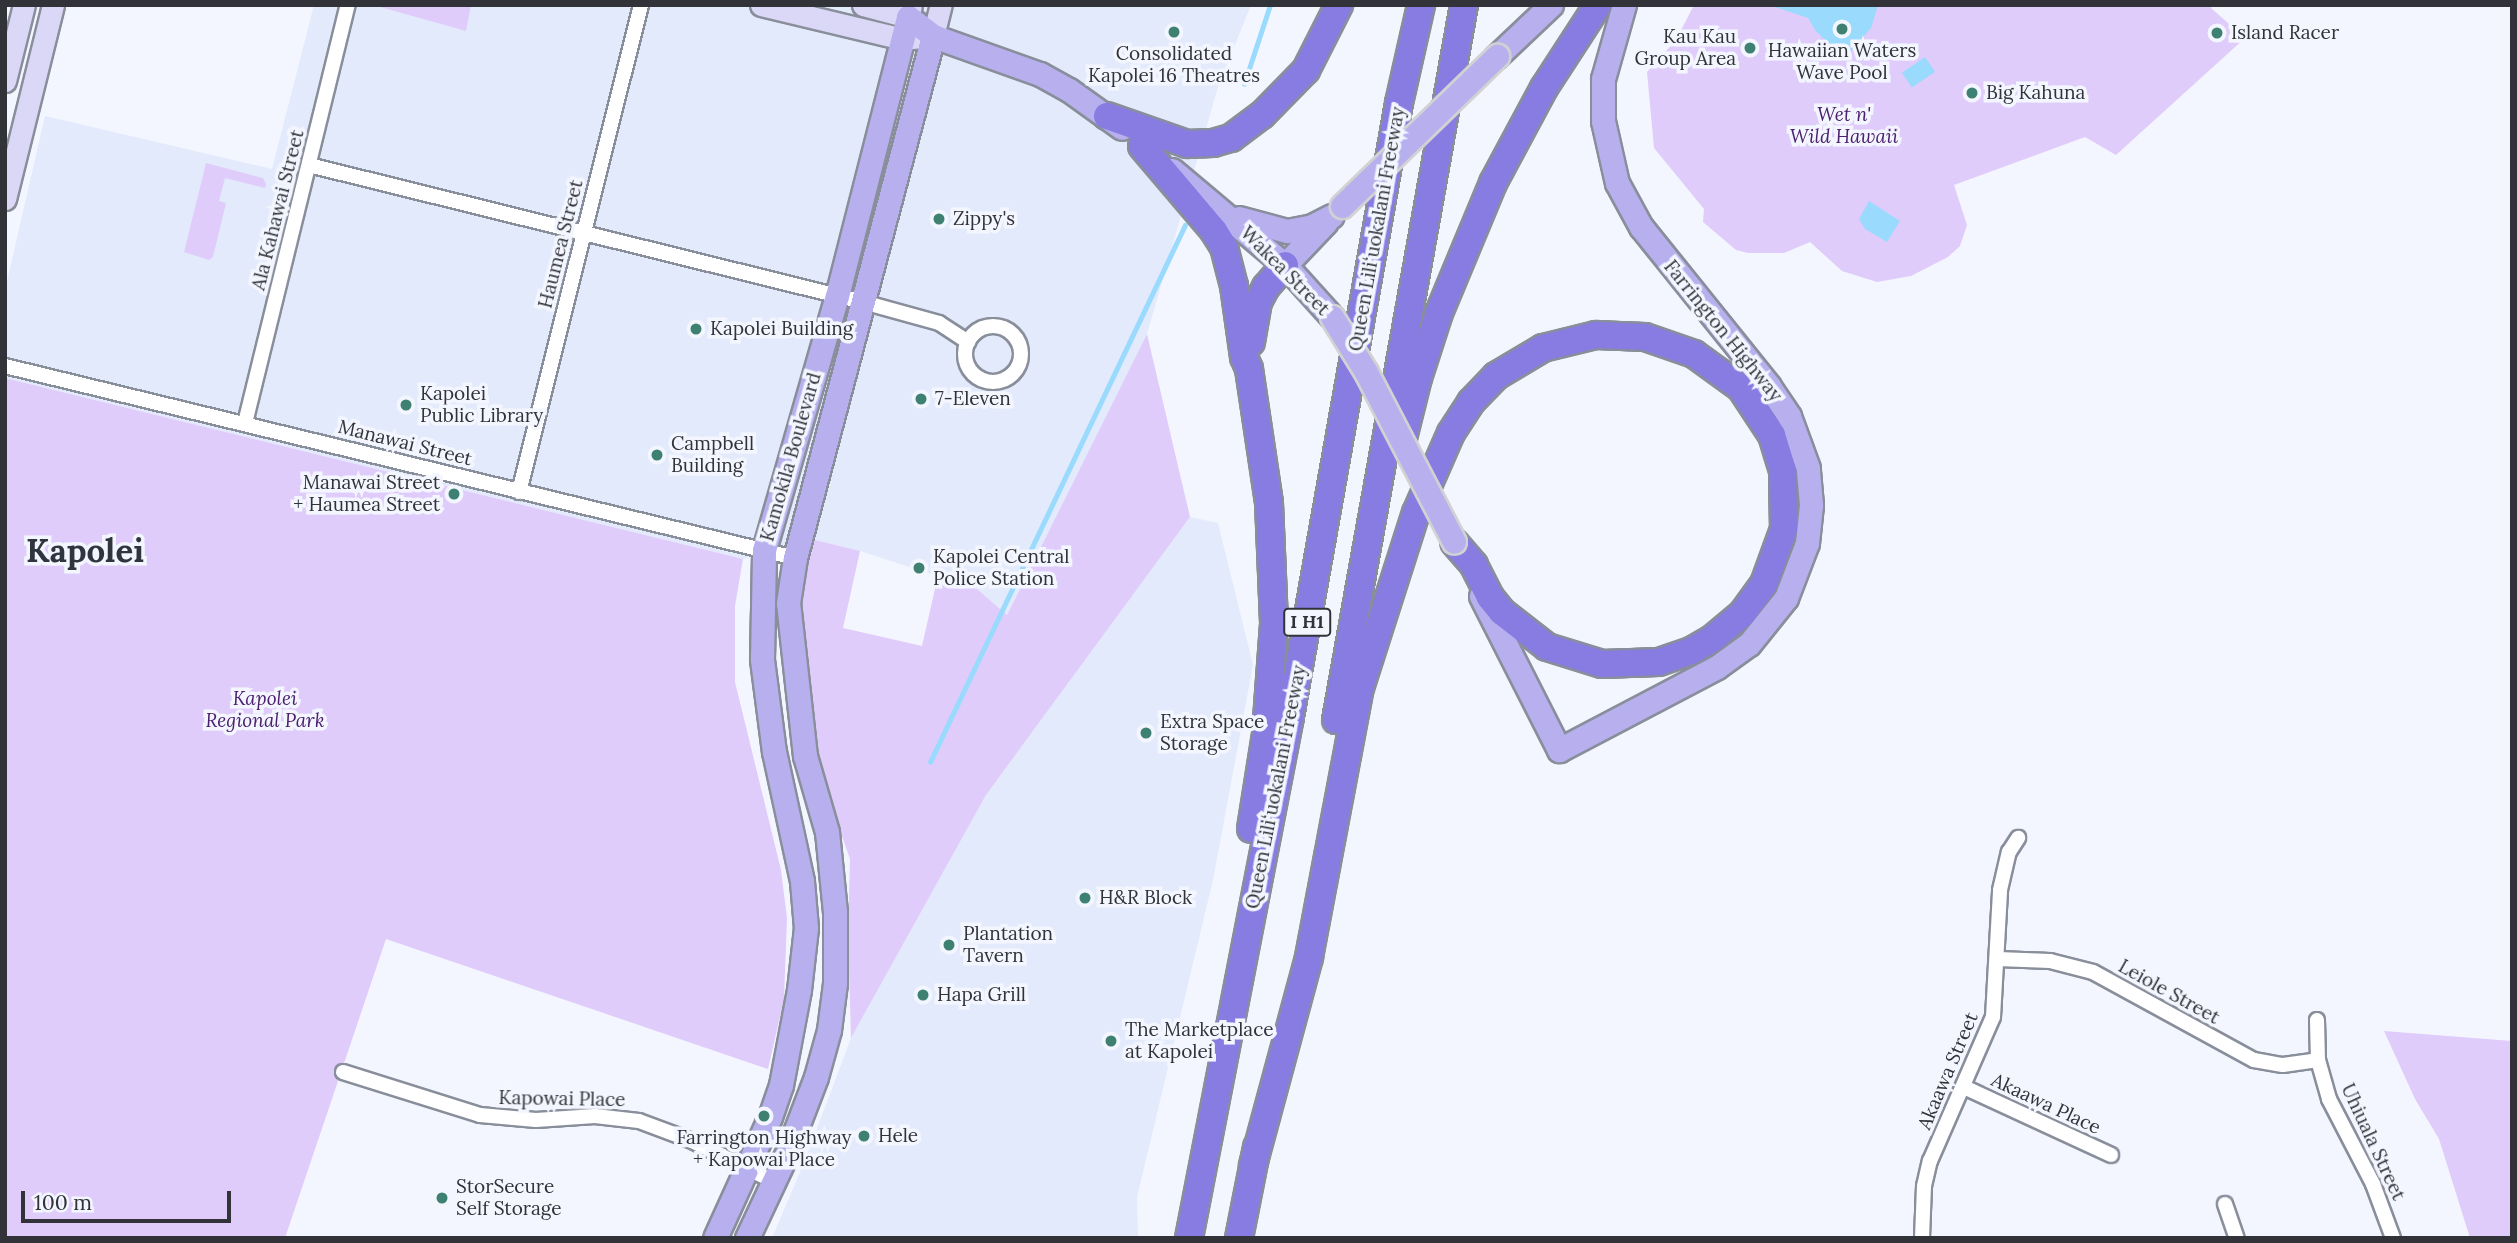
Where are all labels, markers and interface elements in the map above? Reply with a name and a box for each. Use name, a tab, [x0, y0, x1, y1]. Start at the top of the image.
marker: Hawaiian Waters Wave Pool	[1834, 21, 1850, 37]
place label: Island Racer	[2231, 22, 2339, 44]
marker: Consolidated Kapolei 16 Theatres	[1166, 24, 1182, 40]
marker: Island Racer	[2209, 25, 2225, 41]
place label: Kau Kau Group Area	[1635, 26, 1736, 70]
marker: Kau Kau Group Area	[1742, 40, 1758, 56]
place label: Hawaiian Waters Wave Pool	[1768, 40, 1916, 84]
place label: Consolidated Kapolei 16 Theatres	[1088, 43, 1260, 87]
place label: Big Kahuna	[1986, 82, 2085, 104]
marker: Big Kahuna	[1964, 85, 1980, 101]
park label: Wet n' Wild Hawaii	[1790, 104, 1898, 148]
street label: Queen Liliʻuokalani Freeway	[1344, 105, 1410, 353]
street label: Ala Kahawai Street	[247, 127, 309, 293]
street label: Haumea Street	[534, 177, 588, 311]
place label: Zippy's	[953, 208, 1015, 230]
marker: Zippy's	[931, 211, 947, 227]
street label: Wakea Street	[1236, 222, 1334, 320]
street label: Farrington Highway	[1659, 256, 1787, 406]
place label: Kapolei Building	[710, 318, 853, 340]
marker: Kapolei Building	[688, 321, 704, 337]
street label: Kamokila Boulevard	[756, 370, 826, 544]
place label: Kapolei Public Library	[420, 383, 543, 427]
place label: 7-Eleven	[935, 388, 1011, 410]
marker: 7-Eleven	[913, 391, 929, 407]
marker: Kapolei Public Library	[398, 397, 414, 413]
street label: Manawai Street	[336, 415, 474, 471]
place label: Campbell Building	[671, 433, 754, 477]
marker: Campbell Building	[649, 447, 665, 463]
place label: Manawai Street + Haumea Street	[293, 472, 440, 516]
marker: Manawai Street + Haumea Street	[446, 486, 462, 502]
district label: Kapolei	[26, 531, 144, 571]
place label: Kapolei Central Police Station	[933, 546, 1069, 590]
marker: Kapolei Central Police Station	[911, 560, 927, 576]
road number: I H1	[1282, 608, 1332, 636]
street label: Queen Liliʻuokalani Freeway	[1241, 663, 1311, 911]
park label: Kapolei Regional Park	[205, 688, 325, 732]
place label: Extra Space Storage	[1160, 711, 1264, 755]
marker: Extra Space Storage	[1138, 725, 1154, 741]
place label: H&R Block	[1099, 887, 1192, 909]
marker: H&R Block	[1077, 890, 1093, 906]
place label: Plantation Tavern	[963, 923, 1053, 967]
marker: Plantation Tavern	[941, 937, 957, 953]
street label: Leiole Street	[2114, 955, 2224, 1029]
place label: Hapa Grill	[937, 984, 1026, 1006]
marker: Hapa Grill	[915, 987, 931, 1003]
street label: Akaawa Street	[1913, 1009, 1983, 1133]
place label: The Marketplace at Kapolei	[1125, 1019, 1273, 1063]
marker: The Marketplace at Kapolei	[1103, 1033, 1119, 1049]
street label: Akaawa Place	[1988, 1069, 2104, 1139]
street label: Uhiuala Street	[2336, 1080, 2410, 1204]
street label: Kapowai Place	[498, 1086, 626, 1112]
marker: Farrington Highway + Kapowai Place	[756, 1108, 772, 1124]
place label: Hele	[878, 1125, 918, 1147]
place label: Farrington Highway + Kapowai Place	[676, 1127, 852, 1171]
marker: Hele	[856, 1128, 872, 1144]
scale bar	[24, 1176, 234, 1220]
place label: StorSecure Self Storage	[456, 1176, 561, 1220]
text: 100 m	[34, 1189, 92, 1216]
marker: StorSecure Self Storage	[434, 1190, 450, 1206]

